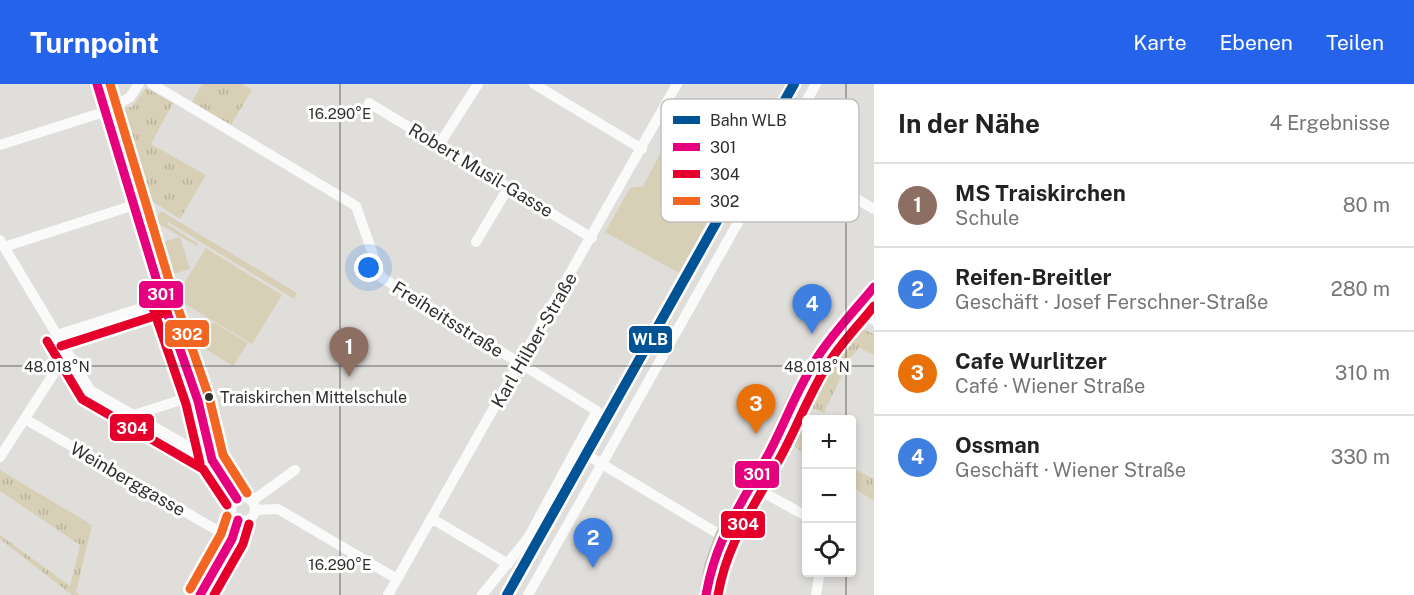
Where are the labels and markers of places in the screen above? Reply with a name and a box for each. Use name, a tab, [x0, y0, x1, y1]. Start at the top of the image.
pin: 4	[792, 284, 832, 334]
pin: 1	[330, 328, 368, 377]
pin: 3	[736, 384, 776, 434]
place label: Traiskirchen Mittelschule	[220, 388, 407, 407]
marker: Traiskirchen Mittelschule	[203, 391, 215, 403]
pin: 2	[574, 518, 612, 568]

